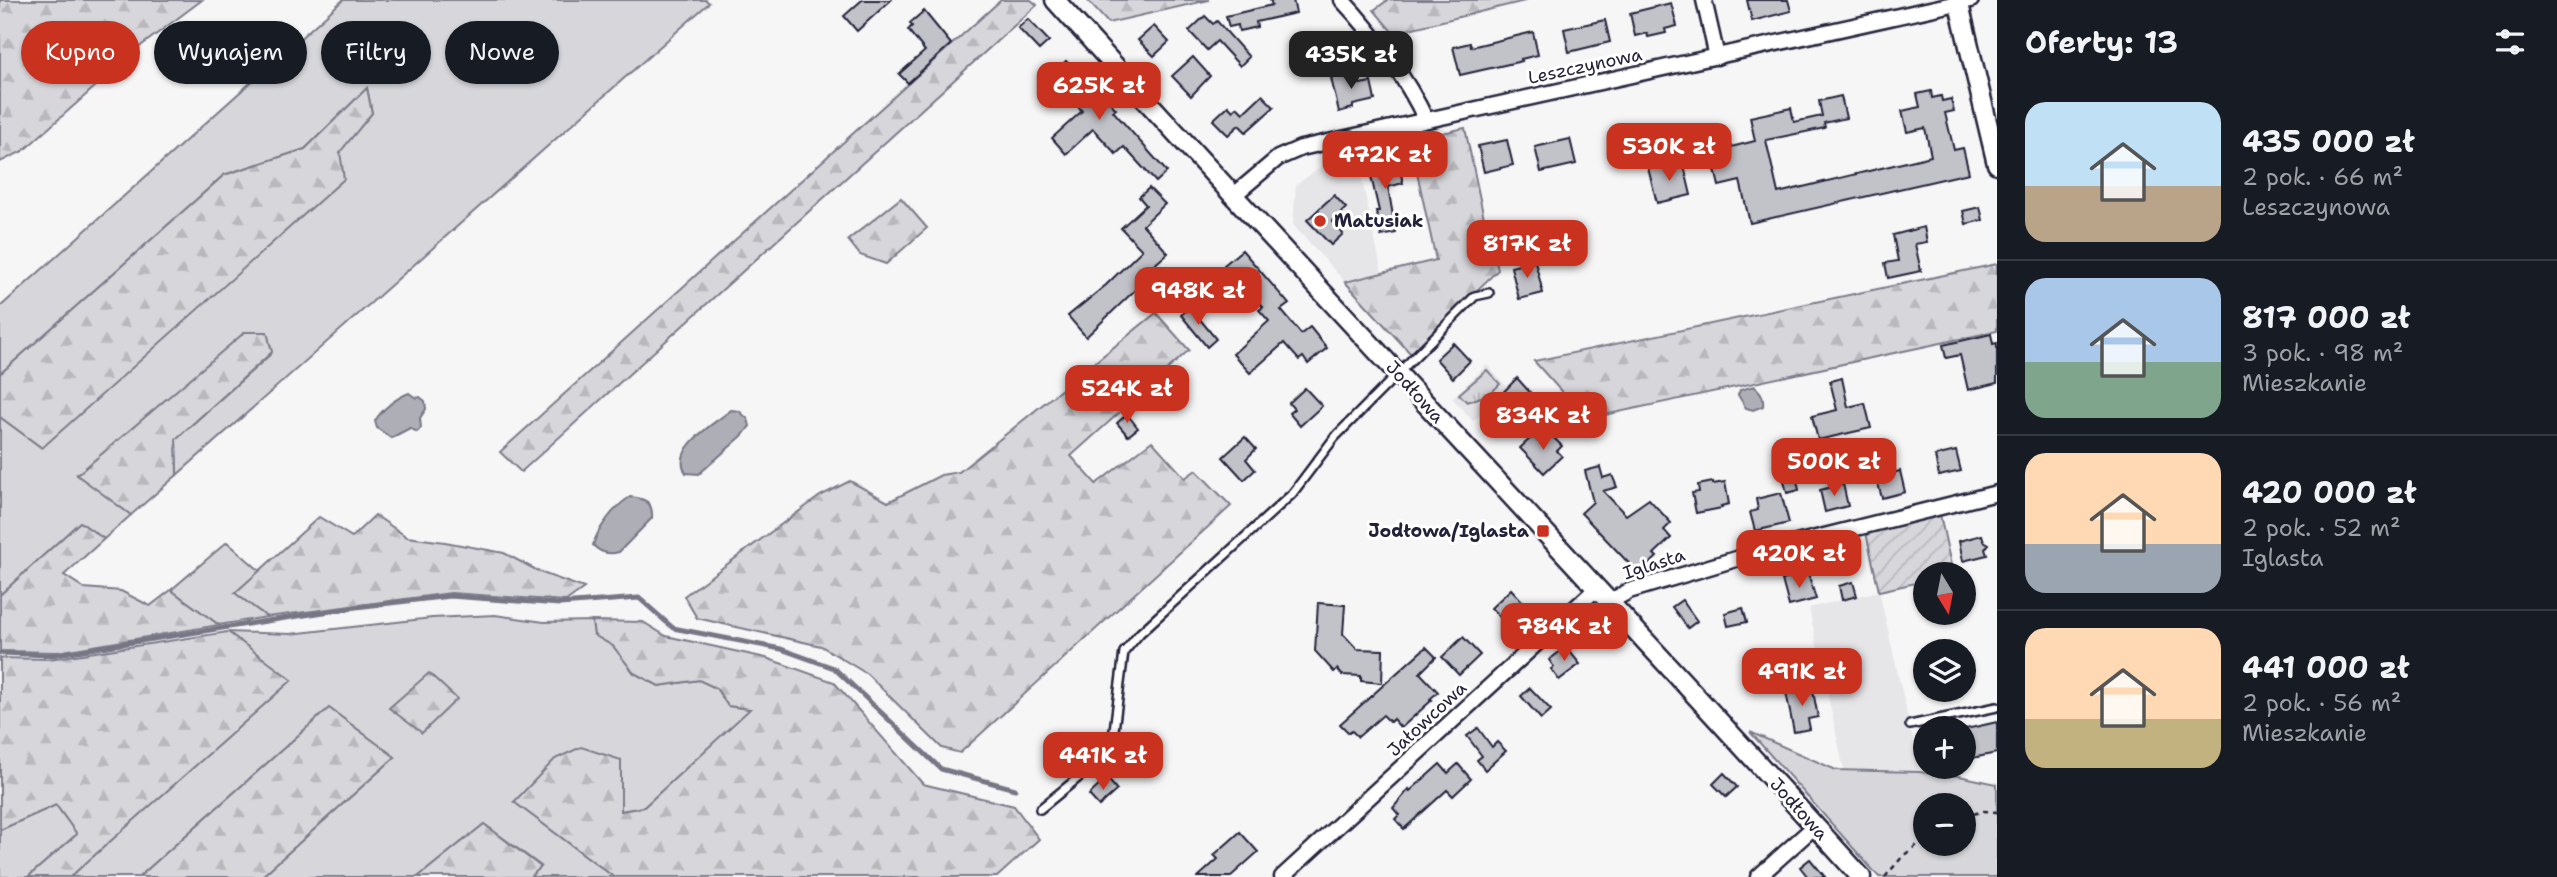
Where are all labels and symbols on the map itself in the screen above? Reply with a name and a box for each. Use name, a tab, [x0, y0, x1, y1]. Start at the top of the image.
pin: 435K zł	[1286, 32, 1416, 91]
street label: Leszczynowa	[1526, 42, 1644, 90]
pin: 625K zł	[1034, 62, 1164, 122]
pin: 530K zł	[1604, 124, 1734, 183]
pin: 472K zł	[1320, 132, 1450, 191]
place label: Matusiak	[1334, 209, 1424, 233]
marker: Matusiak	[1312, 213, 1328, 229]
pin: 817K zł	[1462, 220, 1592, 280]
pin: 948K zł	[1133, 268, 1263, 327]
street label: Jodłowa	[1381, 356, 1449, 428]
pin: 524K zł	[1062, 366, 1192, 425]
pin: 834K zł	[1478, 392, 1608, 452]
pin: 500K zł	[1769, 438, 1899, 498]
place label: Jodłowa/Iglasta	[1368, 519, 1530, 543]
marker: Jodłowa/Iglasta	[1535, 523, 1551, 539]
pin: 420K zł	[1734, 530, 1864, 590]
street label: Iglasta	[1620, 543, 1688, 585]
north arrow	[1913, 562, 1976, 625]
pin: 784K zł	[1499, 604, 1629, 663]
pin: 491K zł	[1737, 648, 1867, 708]
street label: Jałowcowa	[1382, 676, 1472, 762]
pin: 441K zł	[1038, 732, 1168, 792]
street label: Jodłowa	[1765, 773, 1833, 845]

